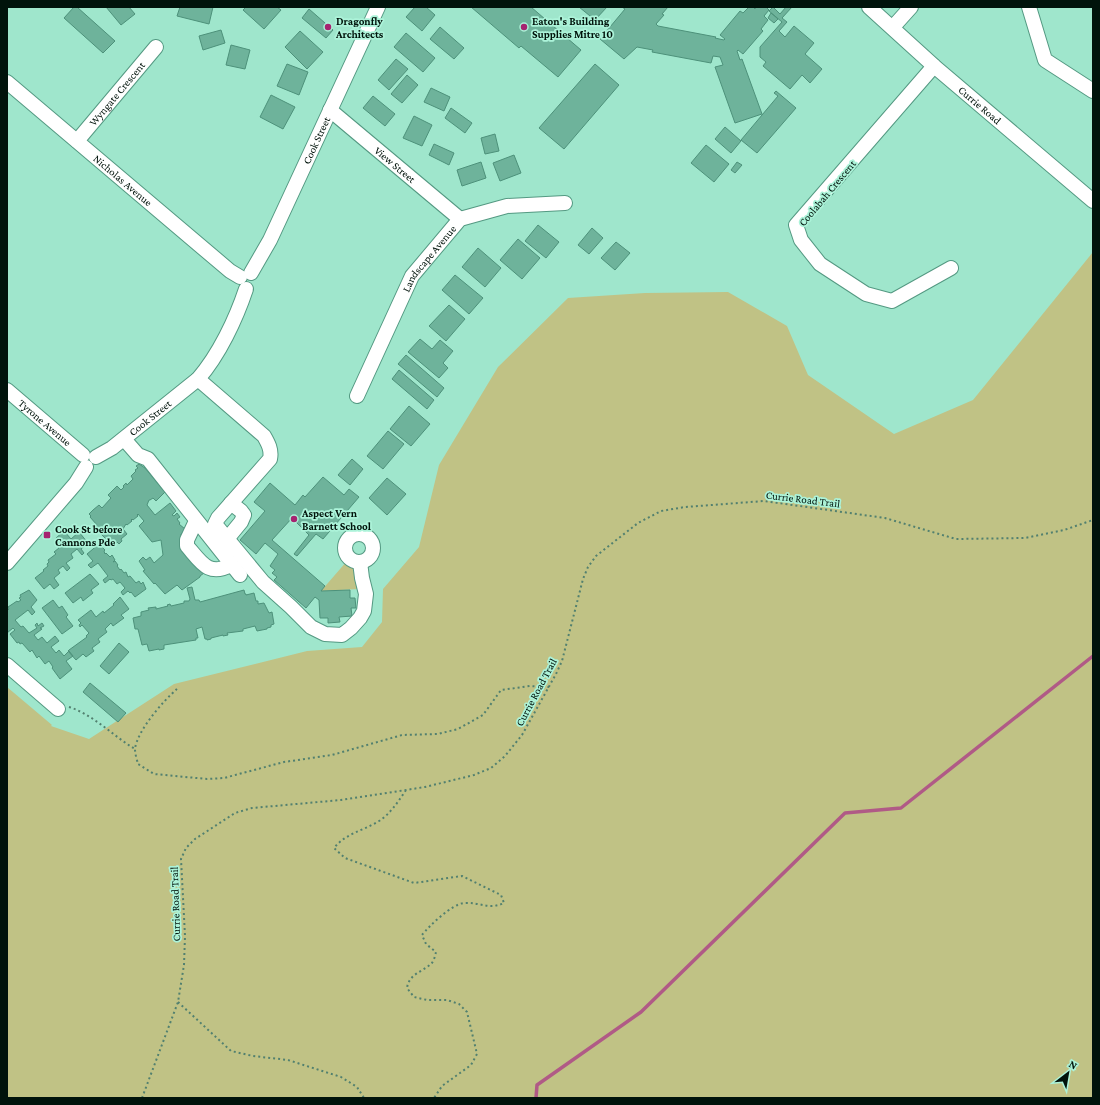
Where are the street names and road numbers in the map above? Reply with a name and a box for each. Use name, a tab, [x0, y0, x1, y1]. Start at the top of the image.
street label: Wyngate Crescent	[87, 59, 147, 128]
street label: Currie Road	[956, 83, 1004, 127]
street label: Cook Street	[300, 115, 332, 166]
street label: View Street	[372, 144, 418, 185]
street label: Nicholas Avenue	[91, 152, 155, 209]
street label: Coolabah Crescent	[796, 157, 858, 228]
street label: Landscape Avenue	[400, 223, 458, 294]
street label: Tyrone Avenue	[16, 397, 74, 448]
street label: Cook Street	[126, 397, 174, 438]
street label: Currie Road Trail	[765, 488, 841, 510]
street label: Currie Road Trail	[513, 656, 559, 728]
street label: Currie Road Trail	[168, 866, 182, 942]

